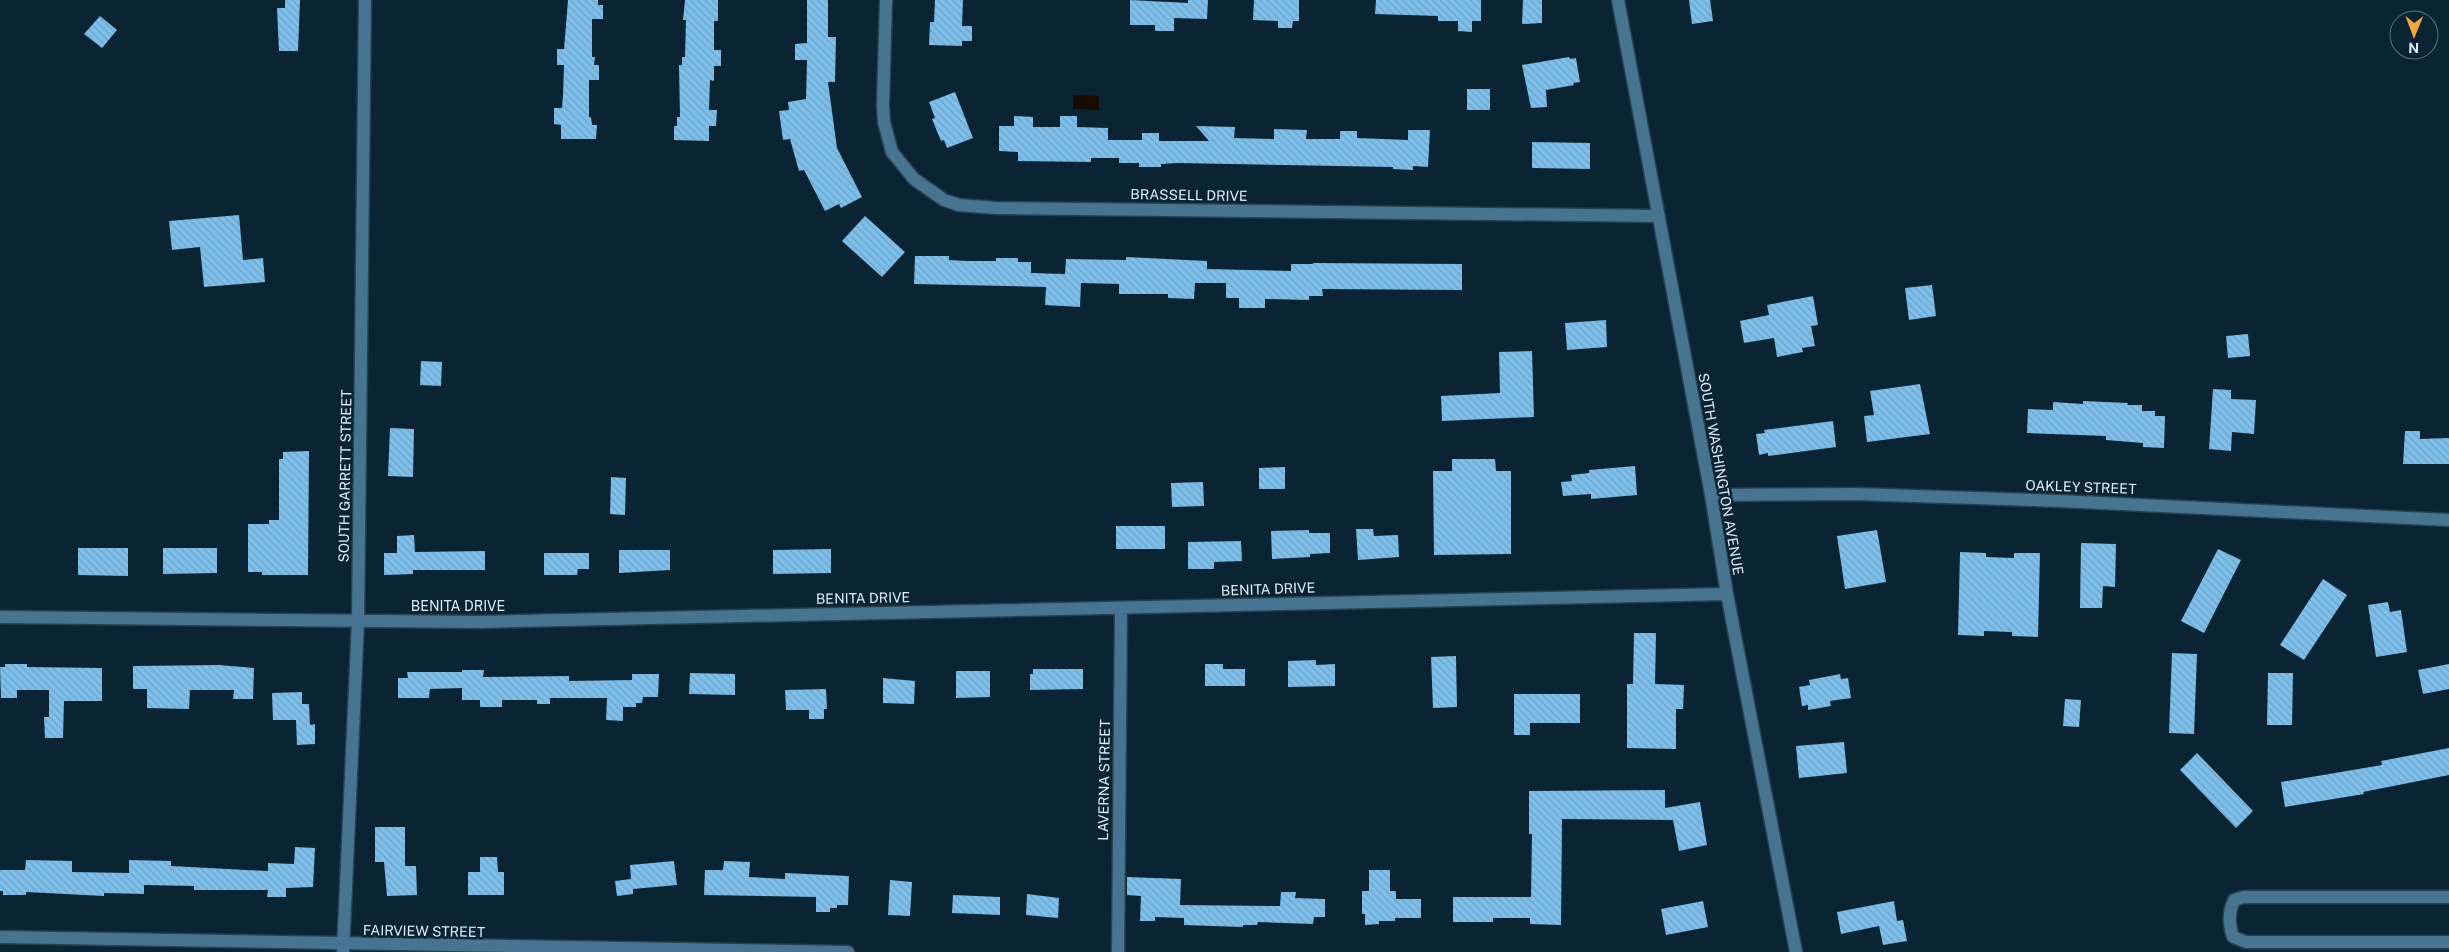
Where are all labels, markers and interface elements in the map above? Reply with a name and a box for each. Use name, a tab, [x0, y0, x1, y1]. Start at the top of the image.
north arrow	[2389, 10, 2439, 60]
text: N	[2408, 40, 2419, 56]
street label: BRASSELL DRIVE	[1130, 186, 1248, 204]
street label: SOUTH WASHINGTON AVENUE	[1695, 372, 1747, 576]
street label: SOUTH GARRETT STREET	[335, 389, 355, 563]
street label: OAKLEY STREET	[2025, 477, 2137, 497]
street label: BENITA DRIVE	[1221, 579, 1315, 599]
street label: BENITA DRIVE	[816, 589, 910, 607]
street label: BENITA DRIVE	[411, 598, 505, 614]
street label: LAVERNA STREET	[1095, 719, 1113, 841]
street label: FAIRVIEW STREET	[363, 922, 485, 940]

